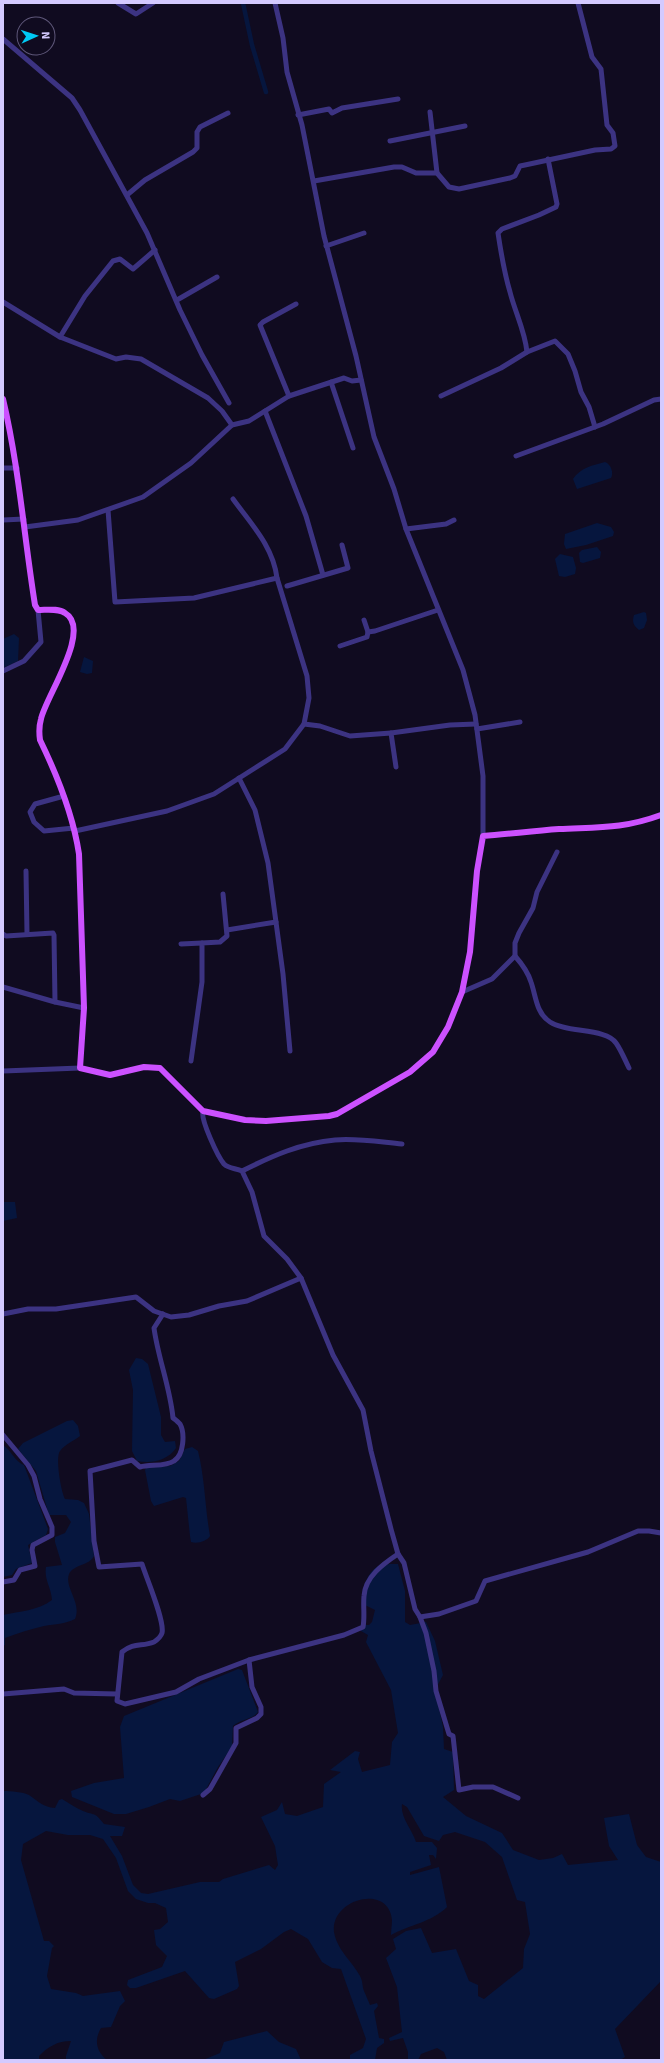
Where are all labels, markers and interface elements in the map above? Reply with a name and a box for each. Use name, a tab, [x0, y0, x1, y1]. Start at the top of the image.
north arrow	[16, 16, 56, 56]
text: N	[39, 31, 52, 40]

